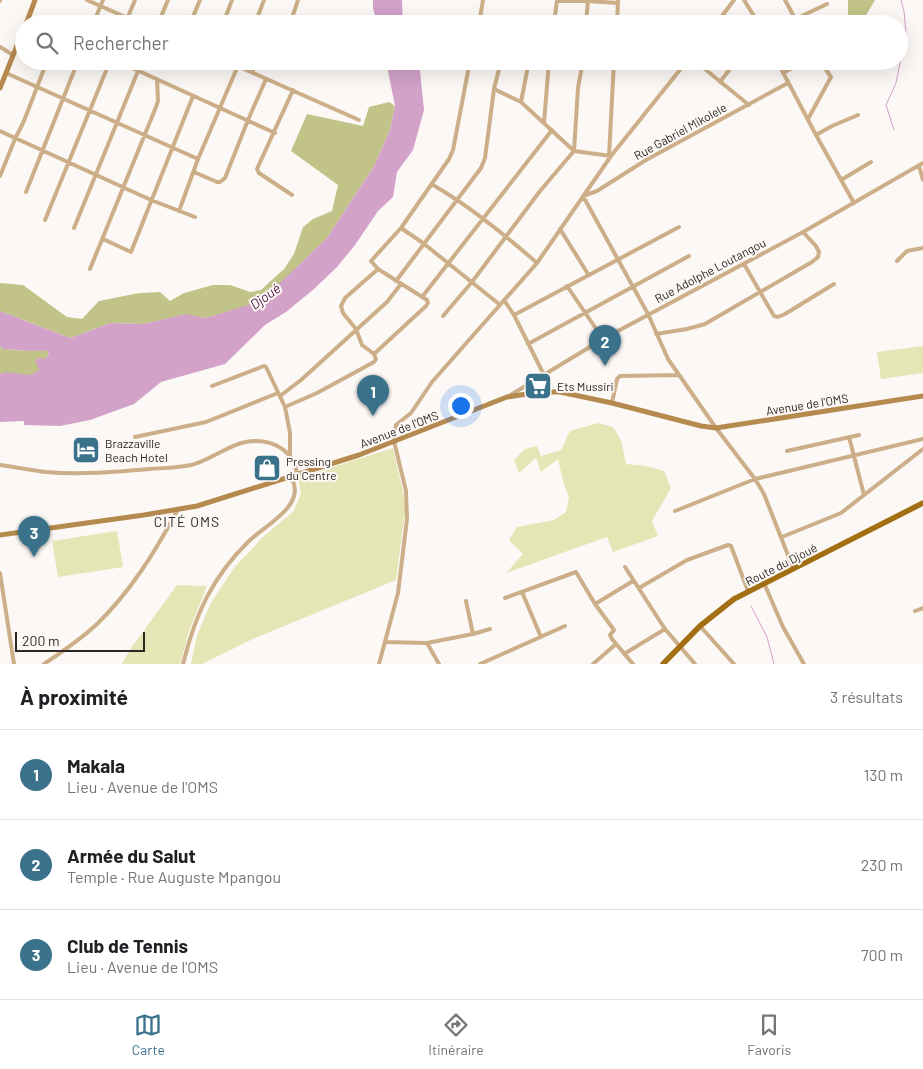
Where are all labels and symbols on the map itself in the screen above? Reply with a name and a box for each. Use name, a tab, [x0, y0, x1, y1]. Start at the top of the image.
street label: Rue Gabriel Mikolele	[631, 100, 729, 162]
street label: Rue Adolphe Loutangou	[652, 235, 768, 305]
water label: Djoué	[246, 279, 284, 313]
pin: 2	[589, 325, 621, 366]
supermarket icon: Ets Mussiri	[523, 371, 553, 401]
pin: 1	[357, 375, 389, 416]
place label: Ets Mussiri	[557, 379, 614, 393]
street label: Avenue de l'OMS	[765, 391, 849, 417]
your location	[448, 393, 474, 419]
street label: Avenue de l'OMS	[358, 408, 440, 450]
hotel icon: Brazzaville Beach Hotel	[71, 435, 101, 465]
place label: Brazzaville Beach Hotel	[105, 436, 168, 464]
shop icon: Pressing du Centre	[252, 453, 282, 483]
place label: Pressing du Centre	[286, 454, 337, 482]
district label: CITÉ OMS	[154, 513, 220, 530]
pin: 3	[18, 516, 50, 557]
street label: Route du Djoué	[743, 540, 819, 588]
scale bar	[15, 629, 145, 652]

